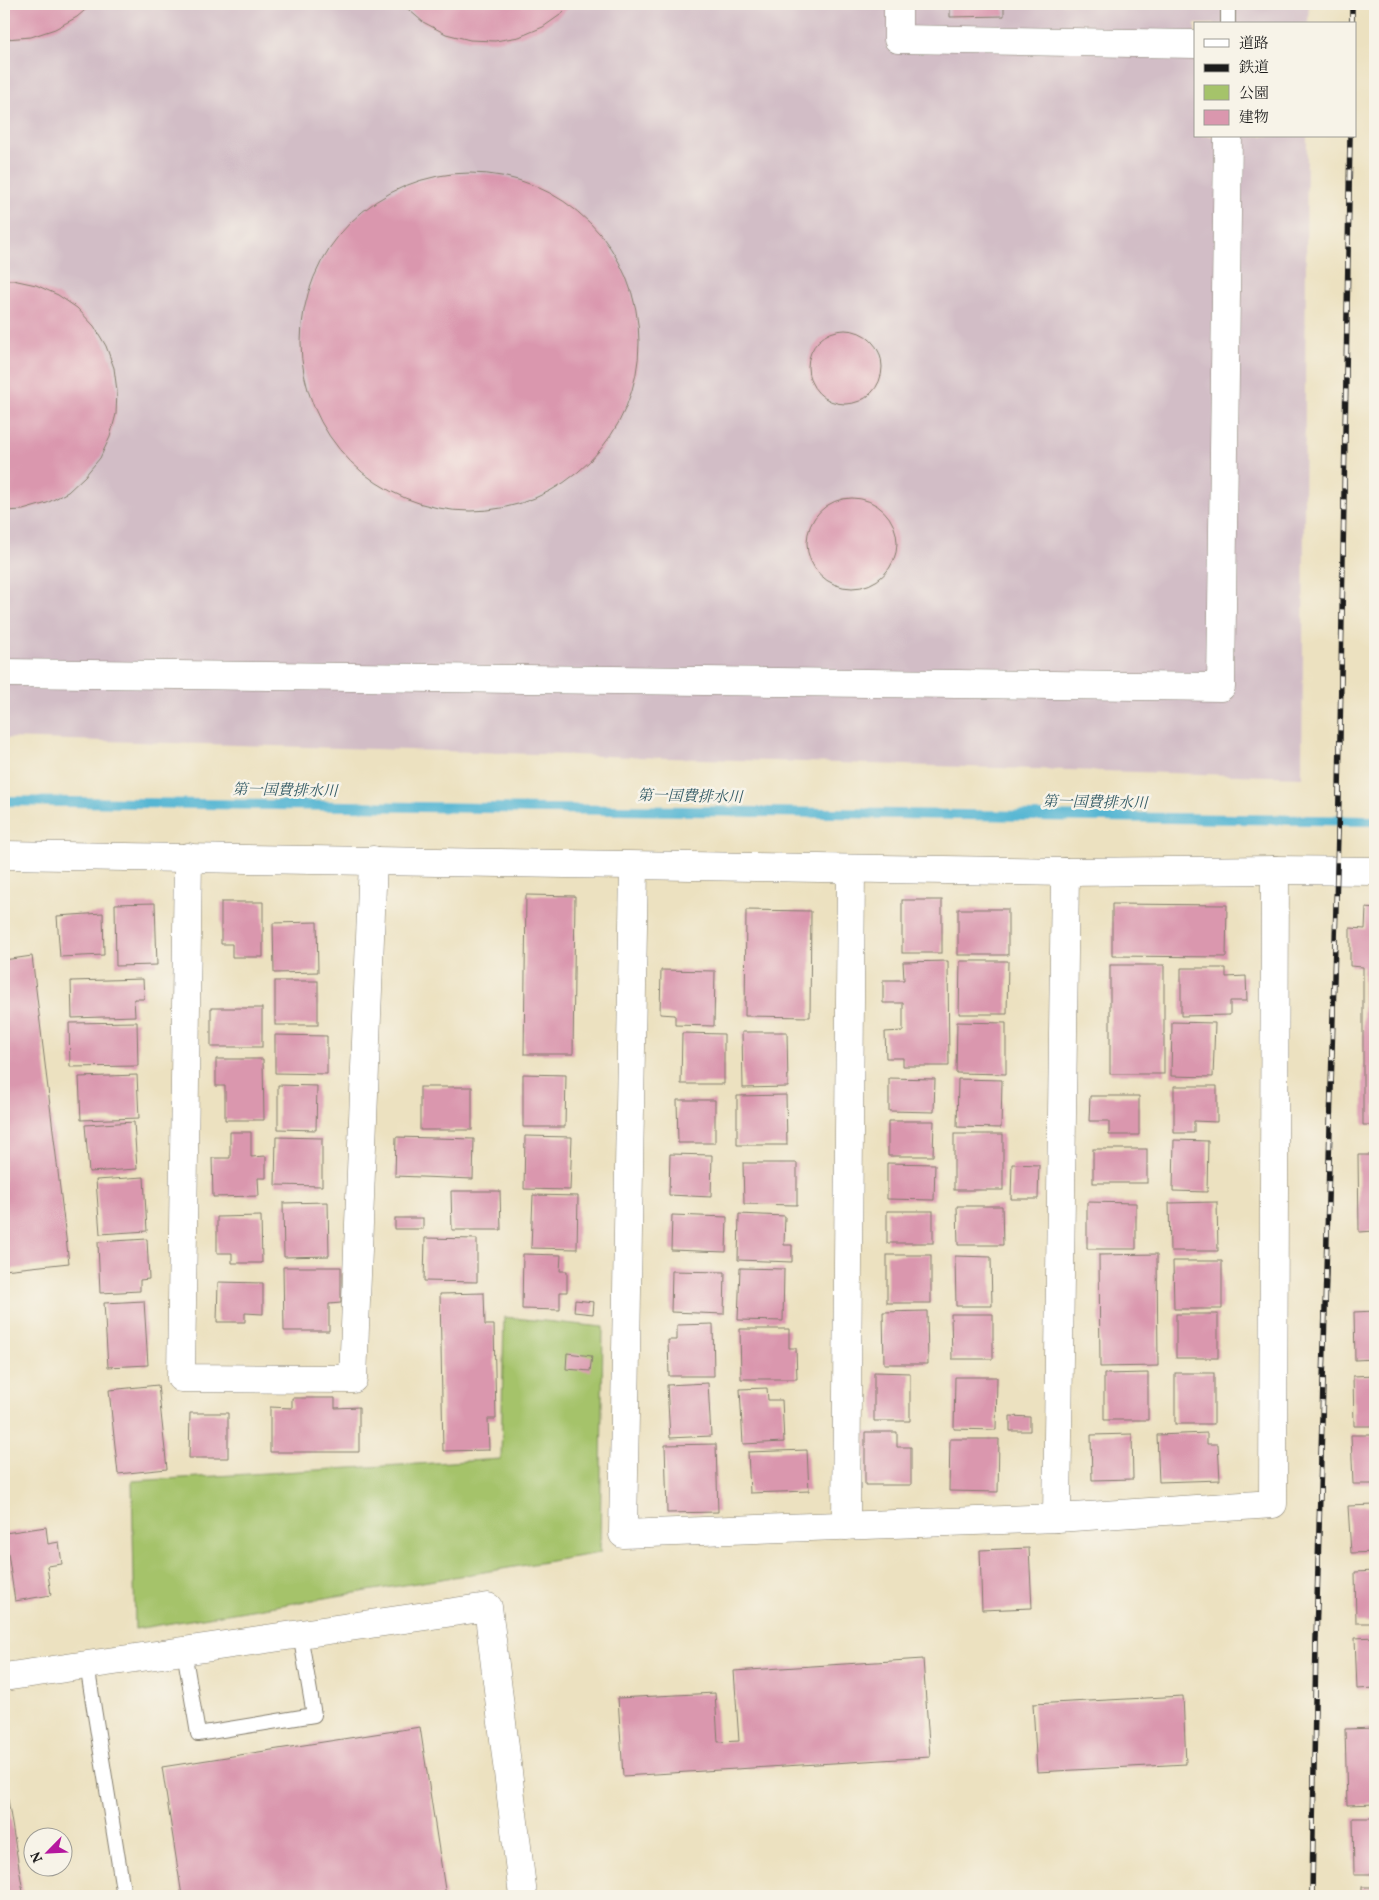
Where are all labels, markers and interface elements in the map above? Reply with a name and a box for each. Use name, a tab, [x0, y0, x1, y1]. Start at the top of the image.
legend	[1194, 22, 1356, 138]
text: 道路	[1239, 34, 1269, 55]
text: 鉄道	[1239, 58, 1269, 79]
text: 公園	[1239, 84, 1269, 105]
text: 建物	[1239, 108, 1269, 129]
water label: 第一国費排水川	[232, 780, 340, 803]
water label: 第一国費排水川	[637, 786, 745, 809]
water label: 第一国費排水川	[1042, 792, 1150, 815]
north arrow	[22, 1828, 72, 1878]
text: N	[27, 1848, 48, 1865]

